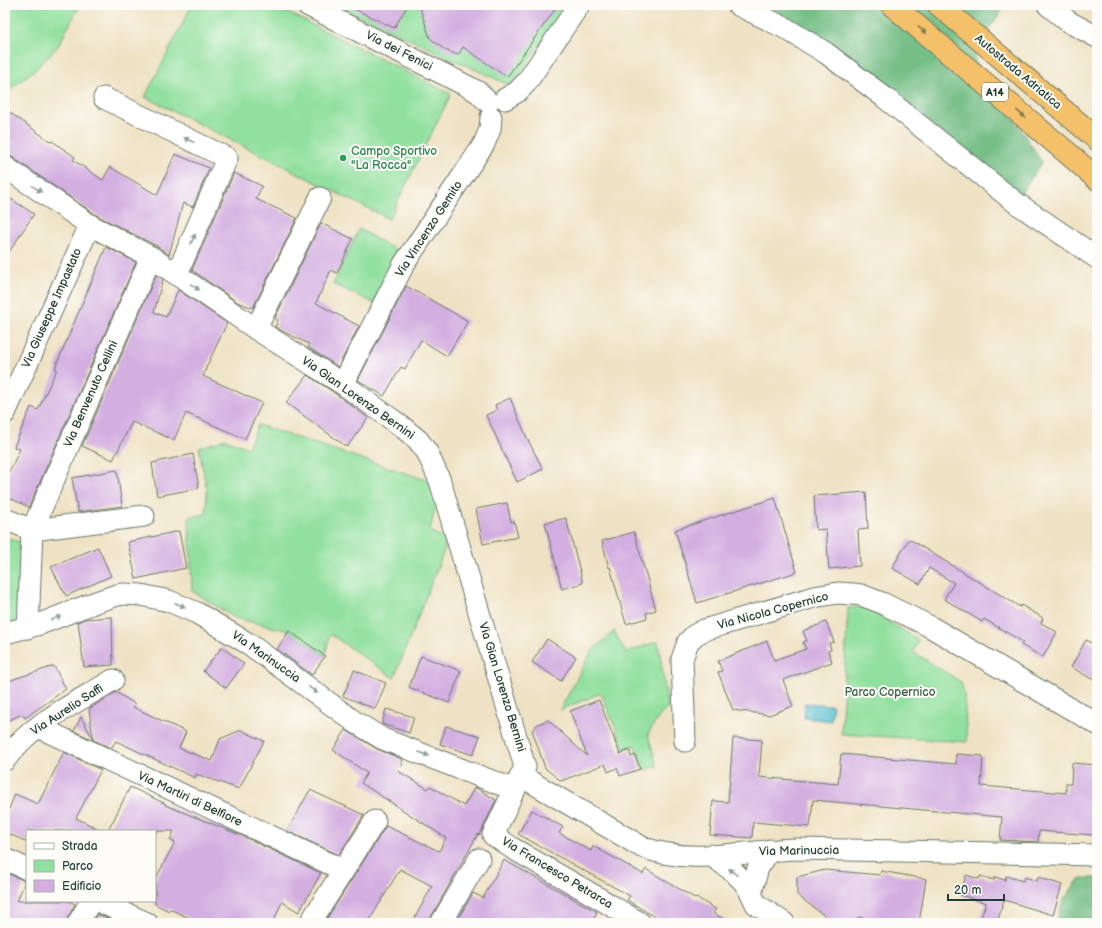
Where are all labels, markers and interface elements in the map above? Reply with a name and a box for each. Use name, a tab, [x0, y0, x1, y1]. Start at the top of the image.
one-way arrow	[916, 26, 927, 35]
street label: Via dei Fenici	[363, 28, 435, 74]
street label: Autostrada Adriatica	[971, 31, 1065, 113]
road number: A14	[982, 83, 1008, 101]
one-way arrow	[1016, 109, 1026, 118]
one-way arrow	[184, 136, 195, 143]
place label: Campo Sportivo "La Rocca"	[351, 144, 437, 173]
marker: Campo Sportivo "La Rocca"	[338, 153, 348, 163]
street label: Via Vincenzo Gemito	[392, 178, 466, 280]
one-way arrow	[32, 185, 42, 193]
one-way arrow	[190, 233, 196, 244]
street label: Via Giuseppe Impastato	[19, 246, 85, 370]
one-way arrow	[190, 283, 200, 291]
street label: Via Benvenuto Cellini	[61, 338, 121, 450]
street label: Via Gian Lorenzo Bernini	[299, 353, 418, 443]
street label: Via Nicola Copernico	[716, 589, 830, 633]
one-way arrow	[174, 603, 186, 609]
one-way arrow	[50, 614, 62, 620]
street label: Via Gian Lorenzo Bernini	[475, 620, 529, 754]
street label: Via Marinuccia	[229, 628, 303, 686]
street label: Via Aurelio Saffi	[28, 681, 106, 739]
park label: Parco Copernico	[845, 685, 936, 700]
one-way arrow	[307, 686, 318, 694]
one-way arrow	[419, 752, 431, 758]
street label: Via Martiri di Belfiore	[135, 768, 245, 830]
legend	[26, 830, 156, 902]
street label: Via Francesco Petrarca	[499, 834, 615, 912]
text: Strada	[62, 839, 98, 854]
street label: Via Marinuccia	[759, 843, 839, 859]
text: Parco	[62, 859, 93, 874]
one-way arrow	[728, 868, 739, 877]
scale bar	[948, 876, 1004, 902]
text: Edificio	[62, 879, 102, 894]
text: 20 m	[954, 883, 981, 898]

